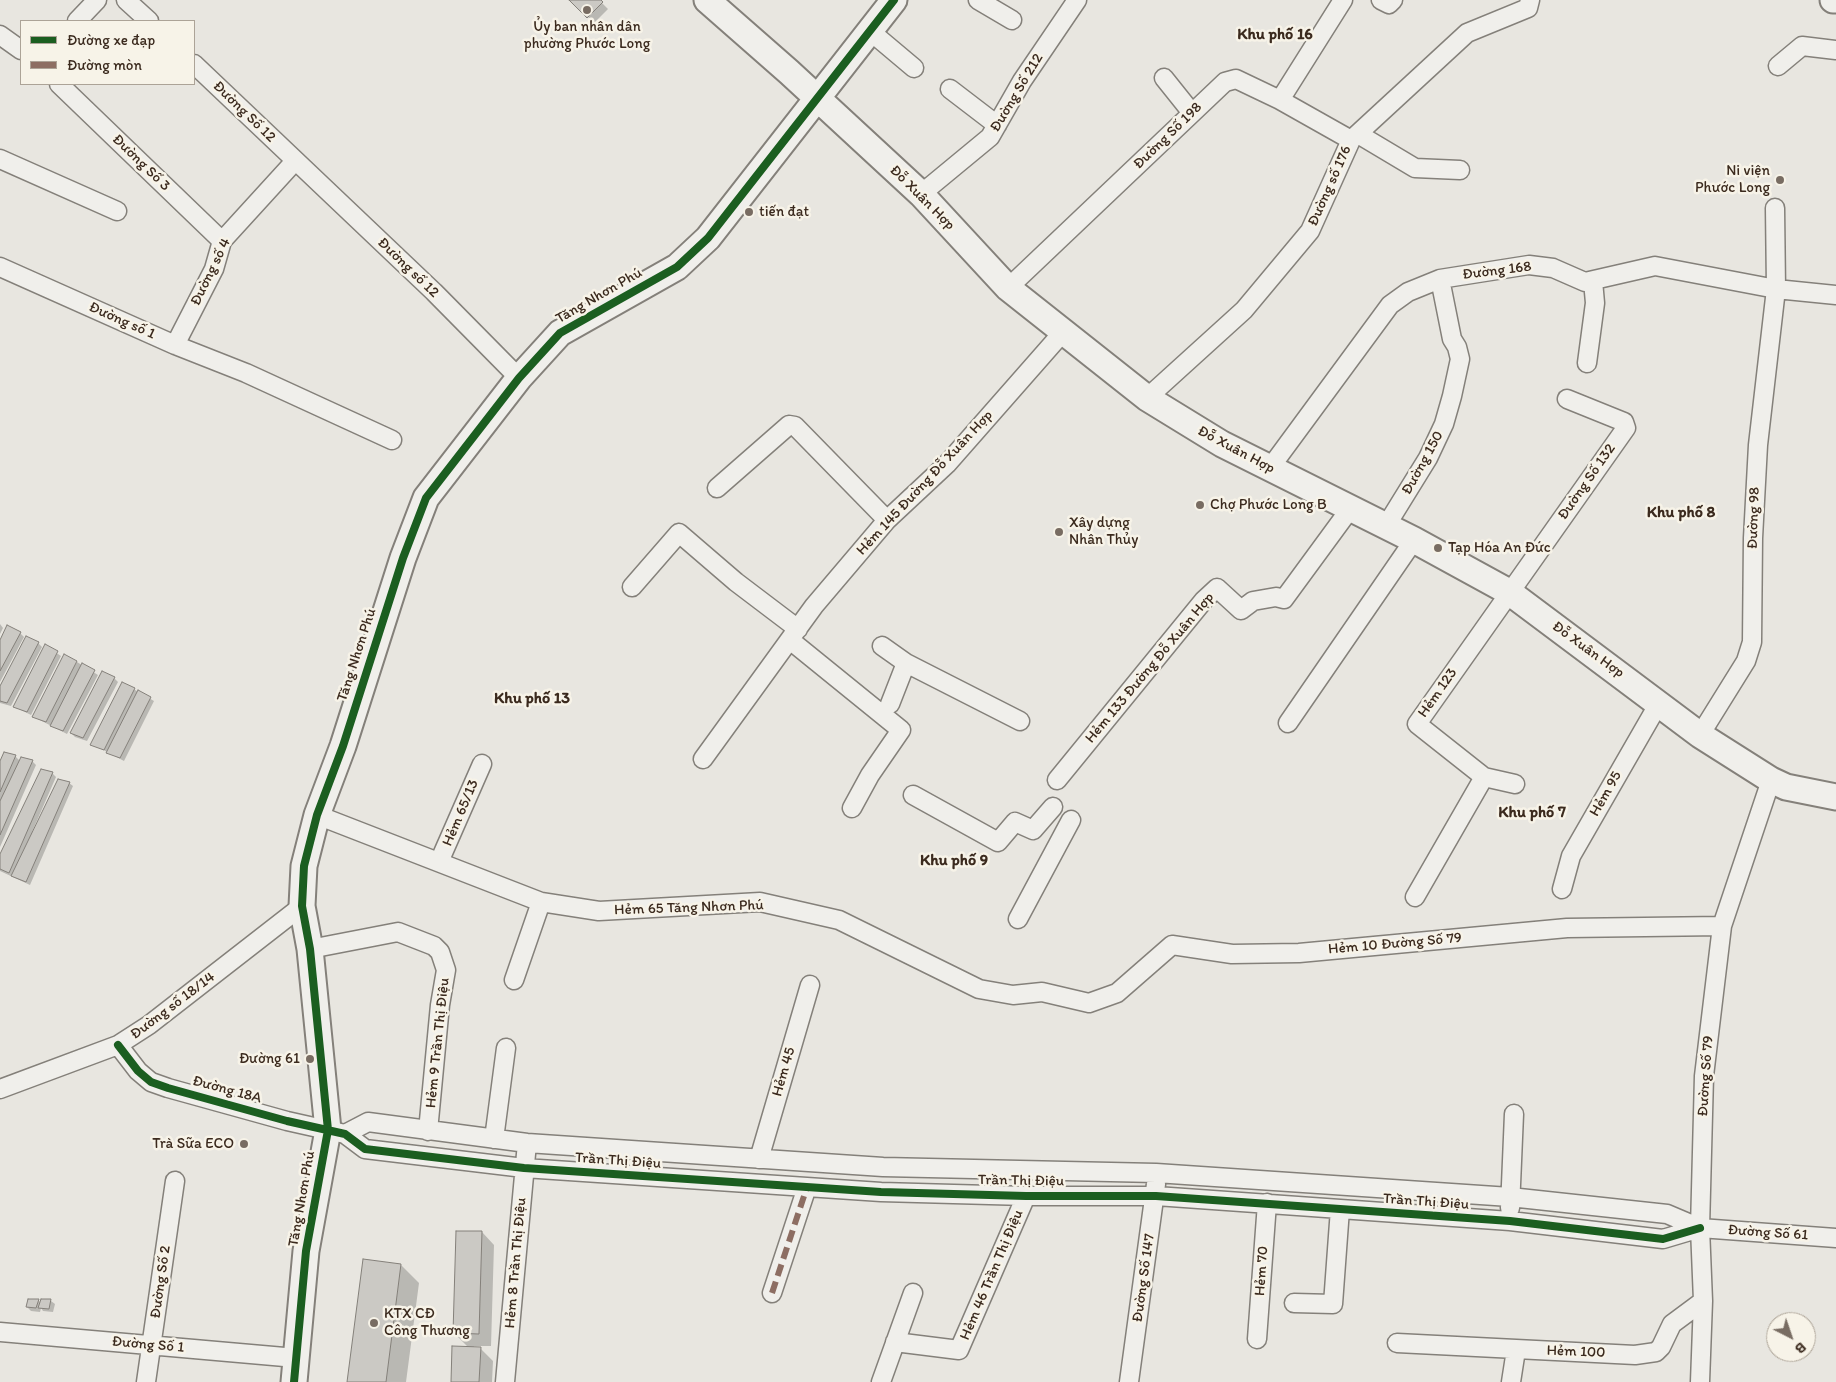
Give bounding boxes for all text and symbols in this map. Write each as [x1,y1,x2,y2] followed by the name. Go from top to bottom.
[581,4,593,16] marker: Ủy ban nhân dân phường Phước Long
[524,18,650,53] place label: Ủy ban nhân dân phường Phước Long
[20,20,195,85] legend
[1237,25,1313,45] district label: Khu phố 16
[67,31,155,49] text: Đường xe đạp
[987,50,1047,136] street label: Đường Số 212
[67,56,142,74] text: Đường mòn
[209,78,279,146] street label: Đường Số 12
[1130,99,1206,173] street label: Đường Số 198
[108,131,174,195] street label: Đường Số 3
[1304,143,1356,229] street label: Đường số 176
[886,162,958,234] street label: Đỗ Xuân Hợp
[1695,162,1770,197] place label: Ni viện Phước Long
[1774,174,1786,186] marker: Ni viện Phước Long
[759,203,809,221] place label: tiến đạt
[743,206,755,218] marker: tiến đạt
[373,234,443,302] street label: Đường số 12
[187,235,235,309] street label: Đường số 4
[1461,258,1533,284] street label: Đường 168
[553,264,645,328] street label: Tăng Nhơn Phú
[86,298,158,344] street label: Đường số 1
[853,407,997,559] street label: Hẻm 145 Đường Đỗ Xuân Hợp
[1194,422,1278,478] street label: Đỗ Xuân Hợp
[1398,428,1448,498] street label: Đường 150
[1554,440,1620,524] street label: Đường Số 132
[1744,487,1764,549] street label: Đường 98
[1210,496,1327,514] place label: Chợ Phước Long B
[1194,499,1206,511] marker: Chợ Phước Long B
[1647,503,1715,523] district label: Khu phố 8
[1069,514,1138,549] place label: Xây dựng Nhân Thủy
[1053,526,1065,538] marker: Xây dựng Nhân Thủy
[1448,539,1551,557] place label: Tạp Hóa An Đức
[1432,542,1444,554] marker: Tạp Hóa An Đức
[1082,589,1218,747] street label: Hẻm 133 Đường Đỗ Xuân Hợp
[333,606,381,704] street label: Tăng Nhơn Phú
[1548,618,1628,682] street label: Đỗ Xuân Hợp
[1414,665,1462,721] street label: Hẻm 123
[494,689,570,709] district label: Khu phố 13
[1586,768,1626,820] street label: Hẻm 95
[439,777,483,849] street label: Hẻm 65/13
[1498,803,1566,823] district label: Khu phố 7
[920,851,988,871] district label: Khu phố 9
[614,896,764,920] street label: Hẻm 65 Tăng Nhơn Phú
[1327,929,1463,959] street label: Hẻm 10 Đường Số 79
[127,968,219,1044] street label: Đường số 18/14
[422,977,454,1109] street label: Hẻm 9 Trần Thị Điệu
[1694,1035,1718,1117] street label: Đường Số 79
[768,1045,800,1099] street label: Hẻm 45
[239,1050,300,1068] place label: Đường 61
[304,1053,316,1065] marker: Đường 61
[190,1072,264,1108] street label: Đường 18A
[152,1135,234,1153] place label: Trà Sữa ECO
[238,1138,250,1150] marker: Trà Sữa ECO
[574,1149,662,1173] street label: Trần Thị Điệu
[285,1150,319,1248] street label: Tăng Nhơn Phú
[978,1171,1064,1191] street label: Trần Thị Điệu
[1382,1190,1470,1214] street label: Trần Thị Điệu
[501,1197,531,1329] street label: Hẻm 8 Trần Thị Điệu
[956,1207,1028,1343] street label: Hẻm 46 Trần Thị Điệu
[1727,1221,1809,1245] street label: Đường Số 61
[1129,1233,1159,1323] street label: Đường Số 147
[147,1244,175,1320] street label: Đường Số 2
[1251,1245,1273,1297] street label: Hẻm 70
[384,1305,470,1340] place label: KTX CĐ Công Thương
[1766,1312,1816,1362] north arrow
[368,1317,380,1329] marker: KTX CĐ Công Thương
[111,1333,185,1357] street label: Đường Số 1
[1792,1339,1810,1357] text: B
[1546,1342,1606,1362] street label: Hẻm 100

